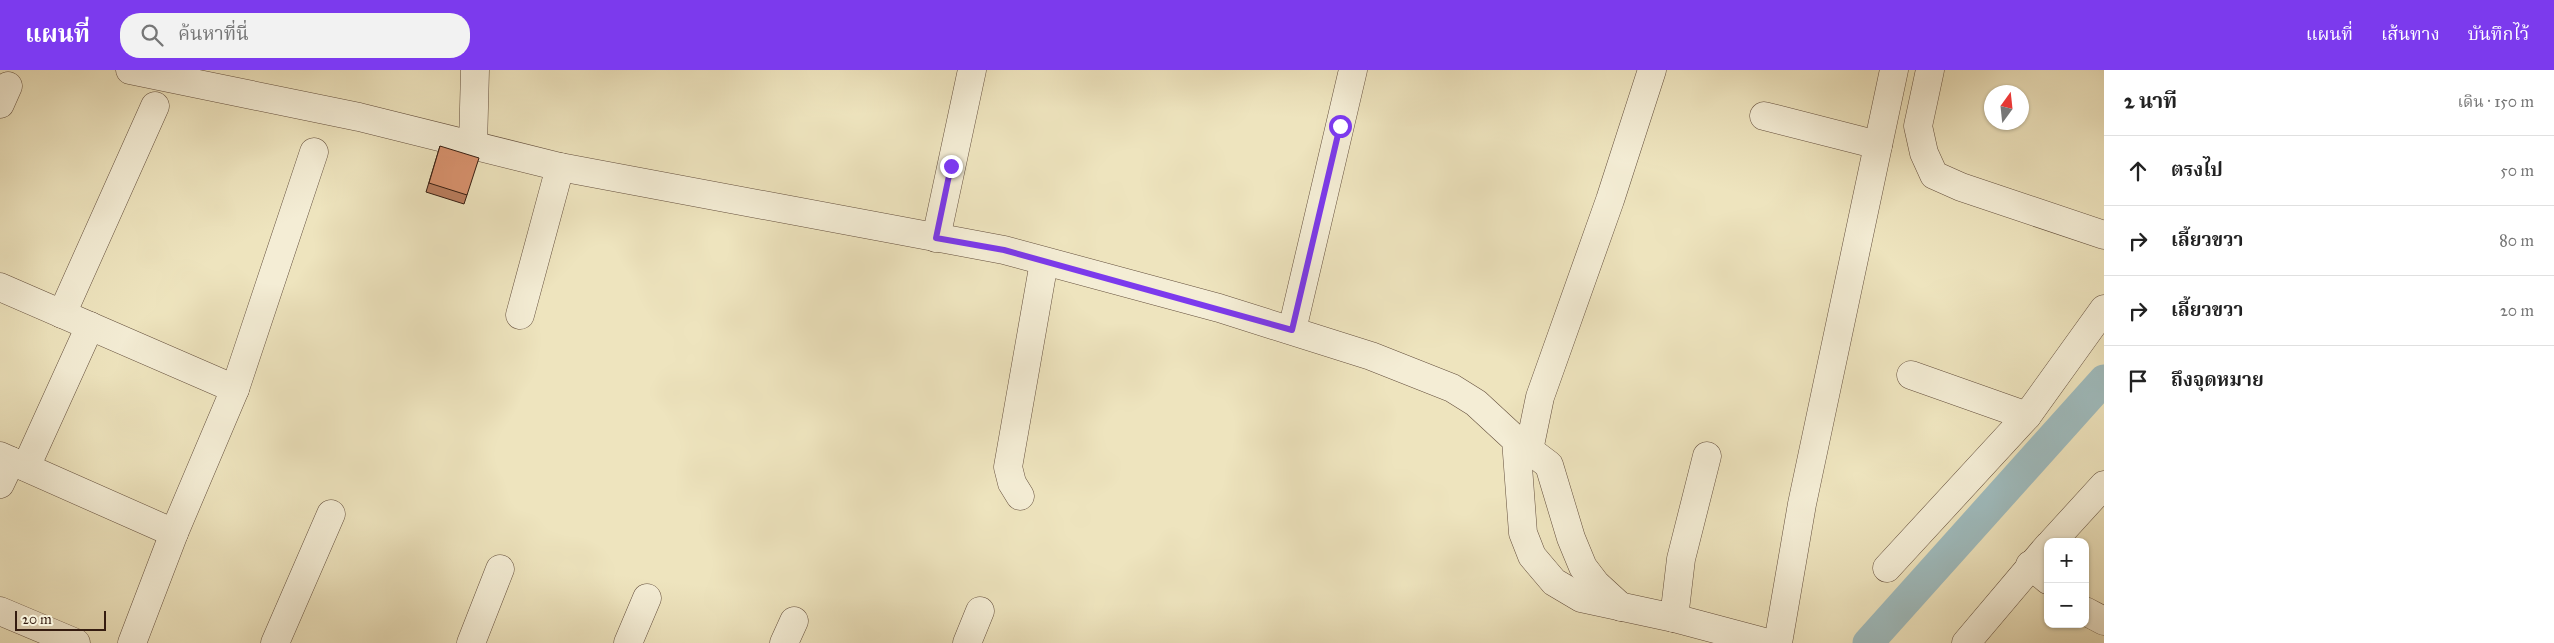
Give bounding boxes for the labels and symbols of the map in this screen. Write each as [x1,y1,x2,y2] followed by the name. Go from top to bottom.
[1984,85,2029,130] north arrow
[1329,115,1352,138] route start
[940,155,963,178] route end
[15,608,106,631] scale bar

